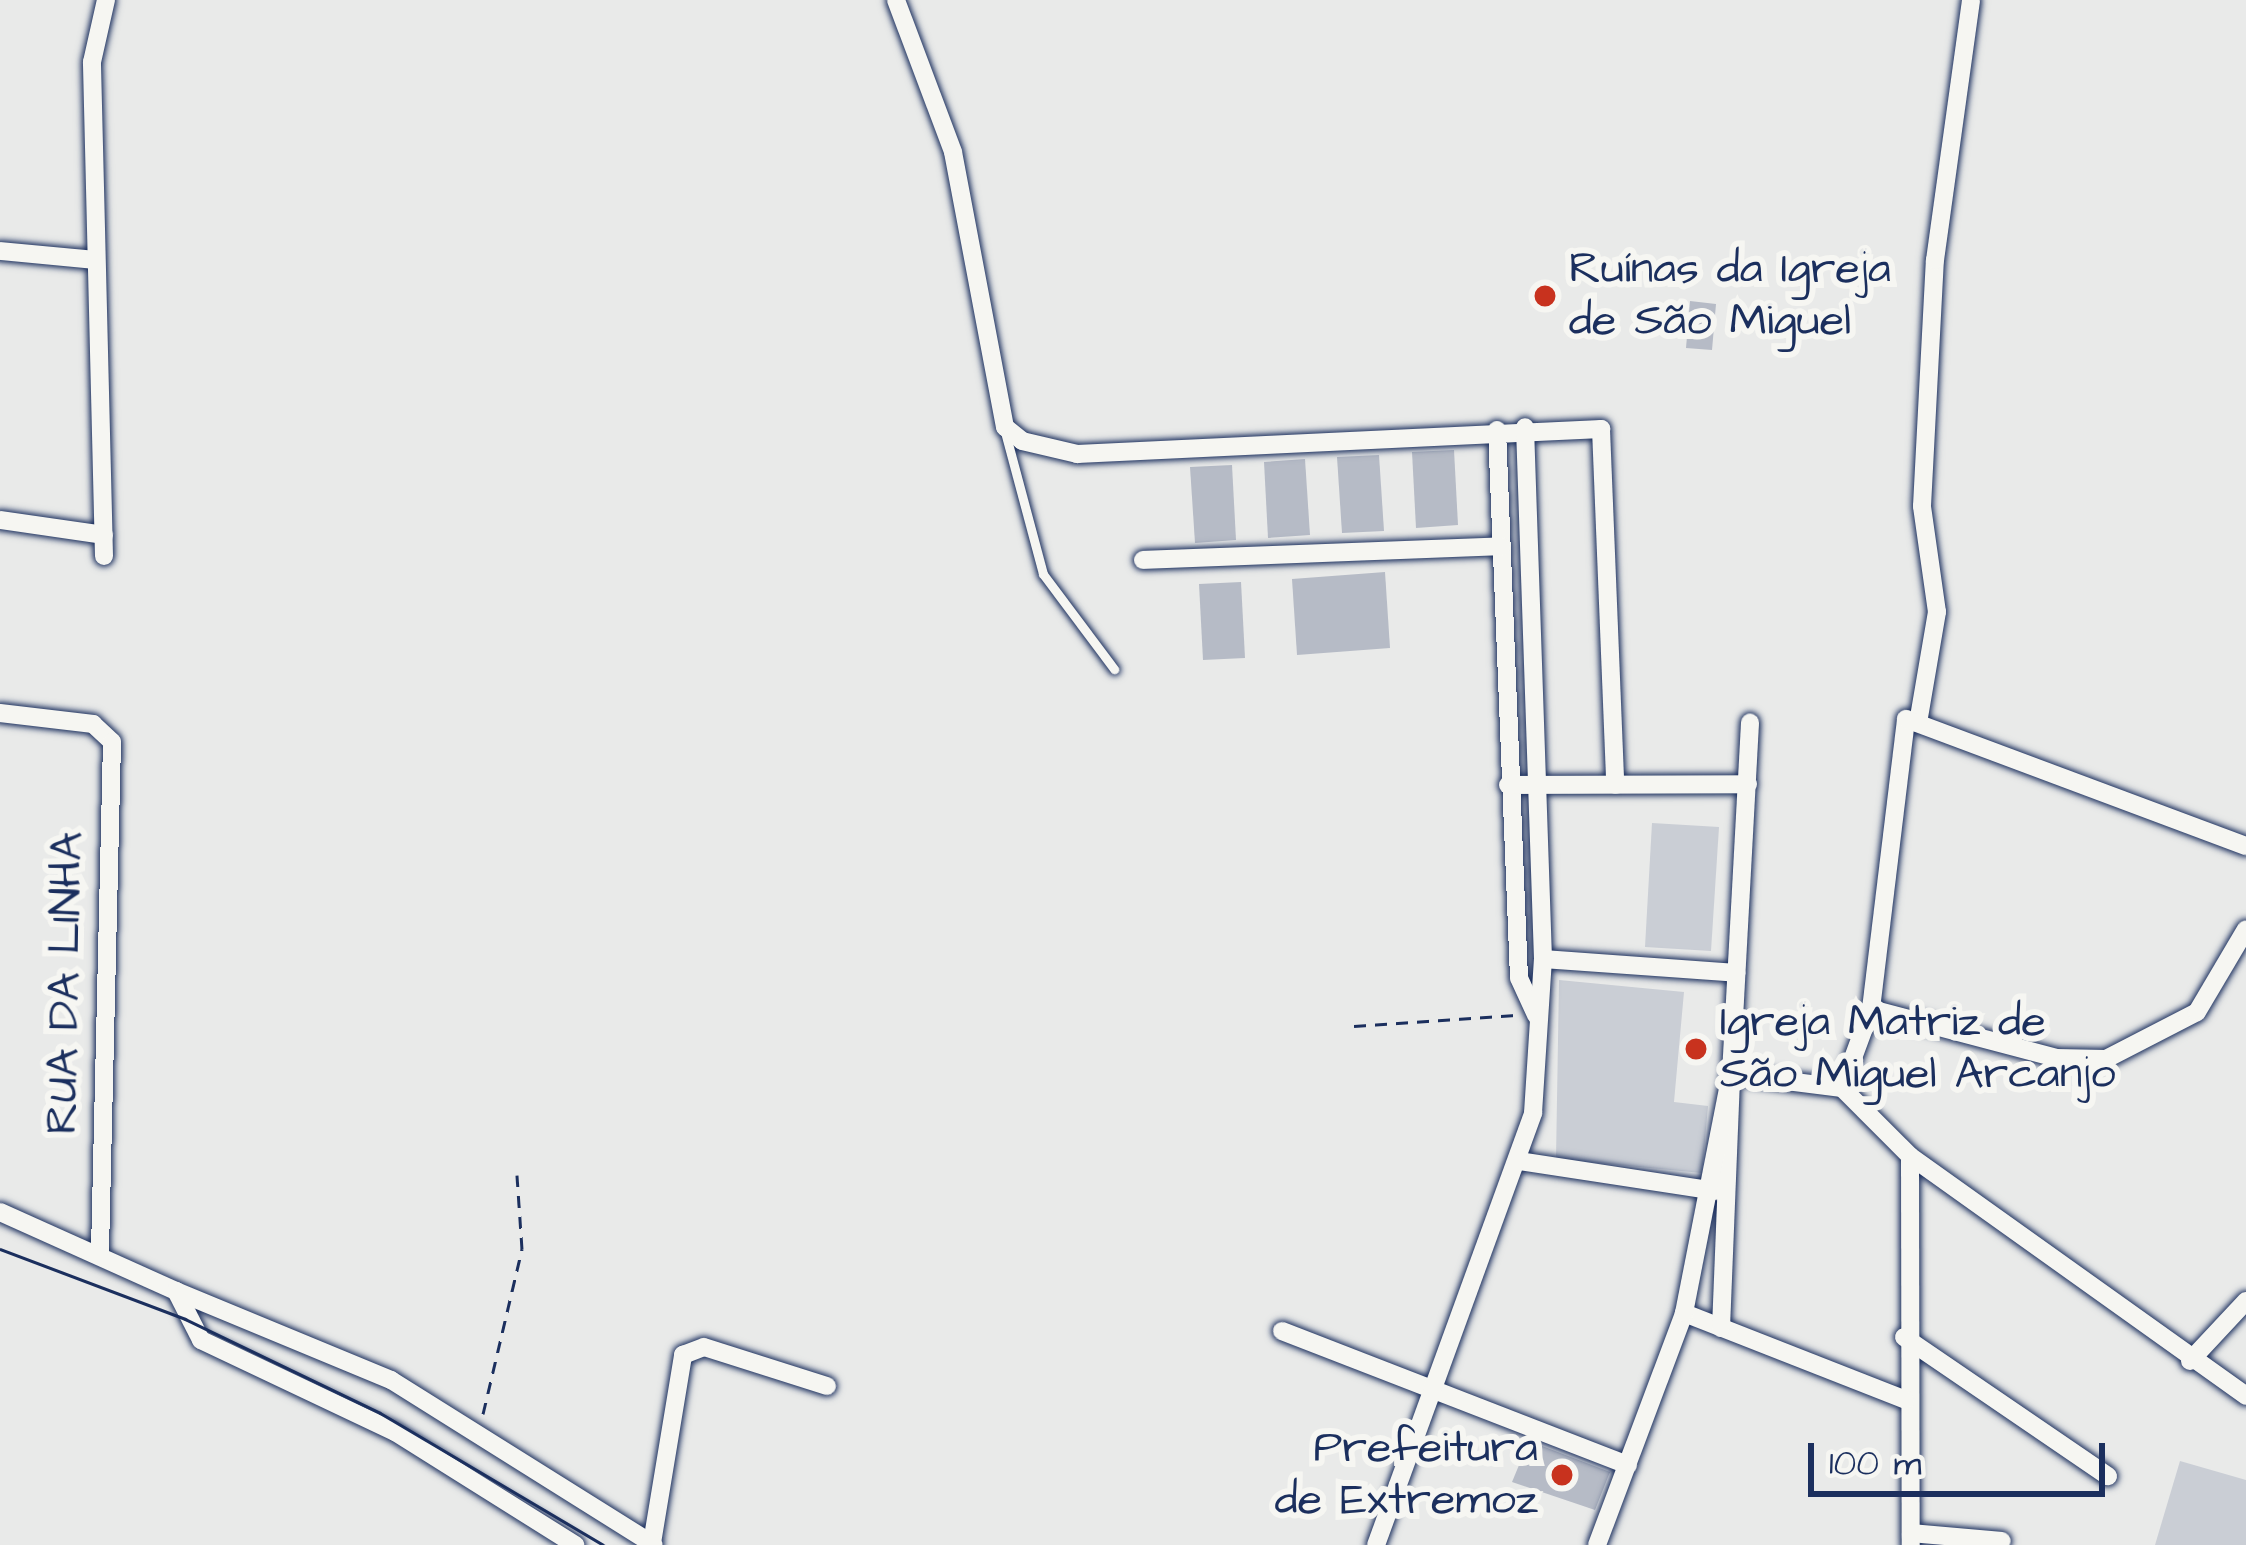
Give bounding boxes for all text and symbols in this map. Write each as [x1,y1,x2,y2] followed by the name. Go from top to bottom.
[1569,243,1891,349] place label: Ruínas da Igreja de São Miguel
[1532,283,1558,309] marker: Ruínas da Igreja de São Miguel
[36,831,96,1135] street label: RUA DA LINHA
[1720,996,2116,1102] place label: Igreja Matriz de São Miguel Arcanjo
[1683,1036,1709,1062] marker: Igreja Matriz de São Miguel Arcanjo
[1814,1419,2111,1493] scale bar
[1275,1422,1538,1528] place label: Prefeitura de Extremoz
[1829,1438,1921,1489] text: 100 m
[1549,1462,1575,1488] marker: Prefeitura de Extremoz

